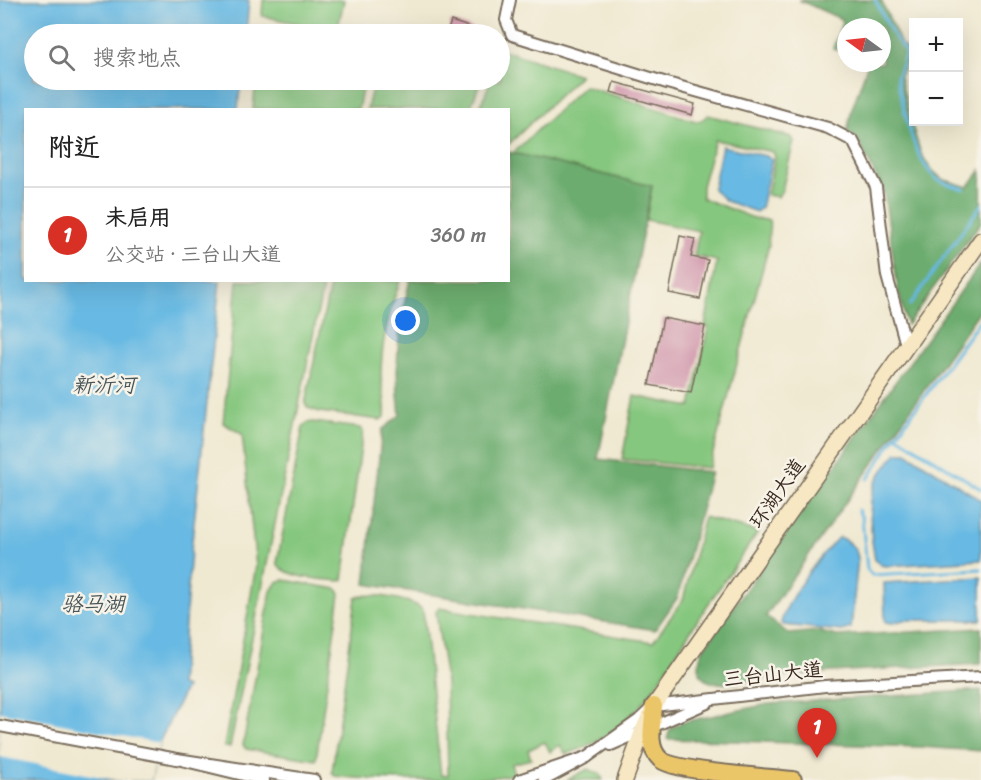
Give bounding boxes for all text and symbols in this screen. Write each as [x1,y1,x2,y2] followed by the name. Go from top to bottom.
[837,18,891,72] north arrow
[909,18,963,126] map controls
[909,18,963,72] button: +
[24,24,510,90] search box
[93,38,181,77] text: 搜索地点
[45,41,78,74] icon: search
[909,72,963,126] button: −
[48,124,100,170] text: 附近
[105,198,171,237] text: 未启用
[63,218,72,253] text: 1
[430,218,486,253] text: 360 m
[105,237,281,272] text: 公交站 · 三台山大道
[391,306,420,335] your location
[73,366,138,404] water label: 新沂河
[740,450,815,536] street label: 环湖大道
[62,585,126,623] water label: 骆马湖
[721,652,825,697] street label: 三台山大道
[798,708,836,758] pin: 1

